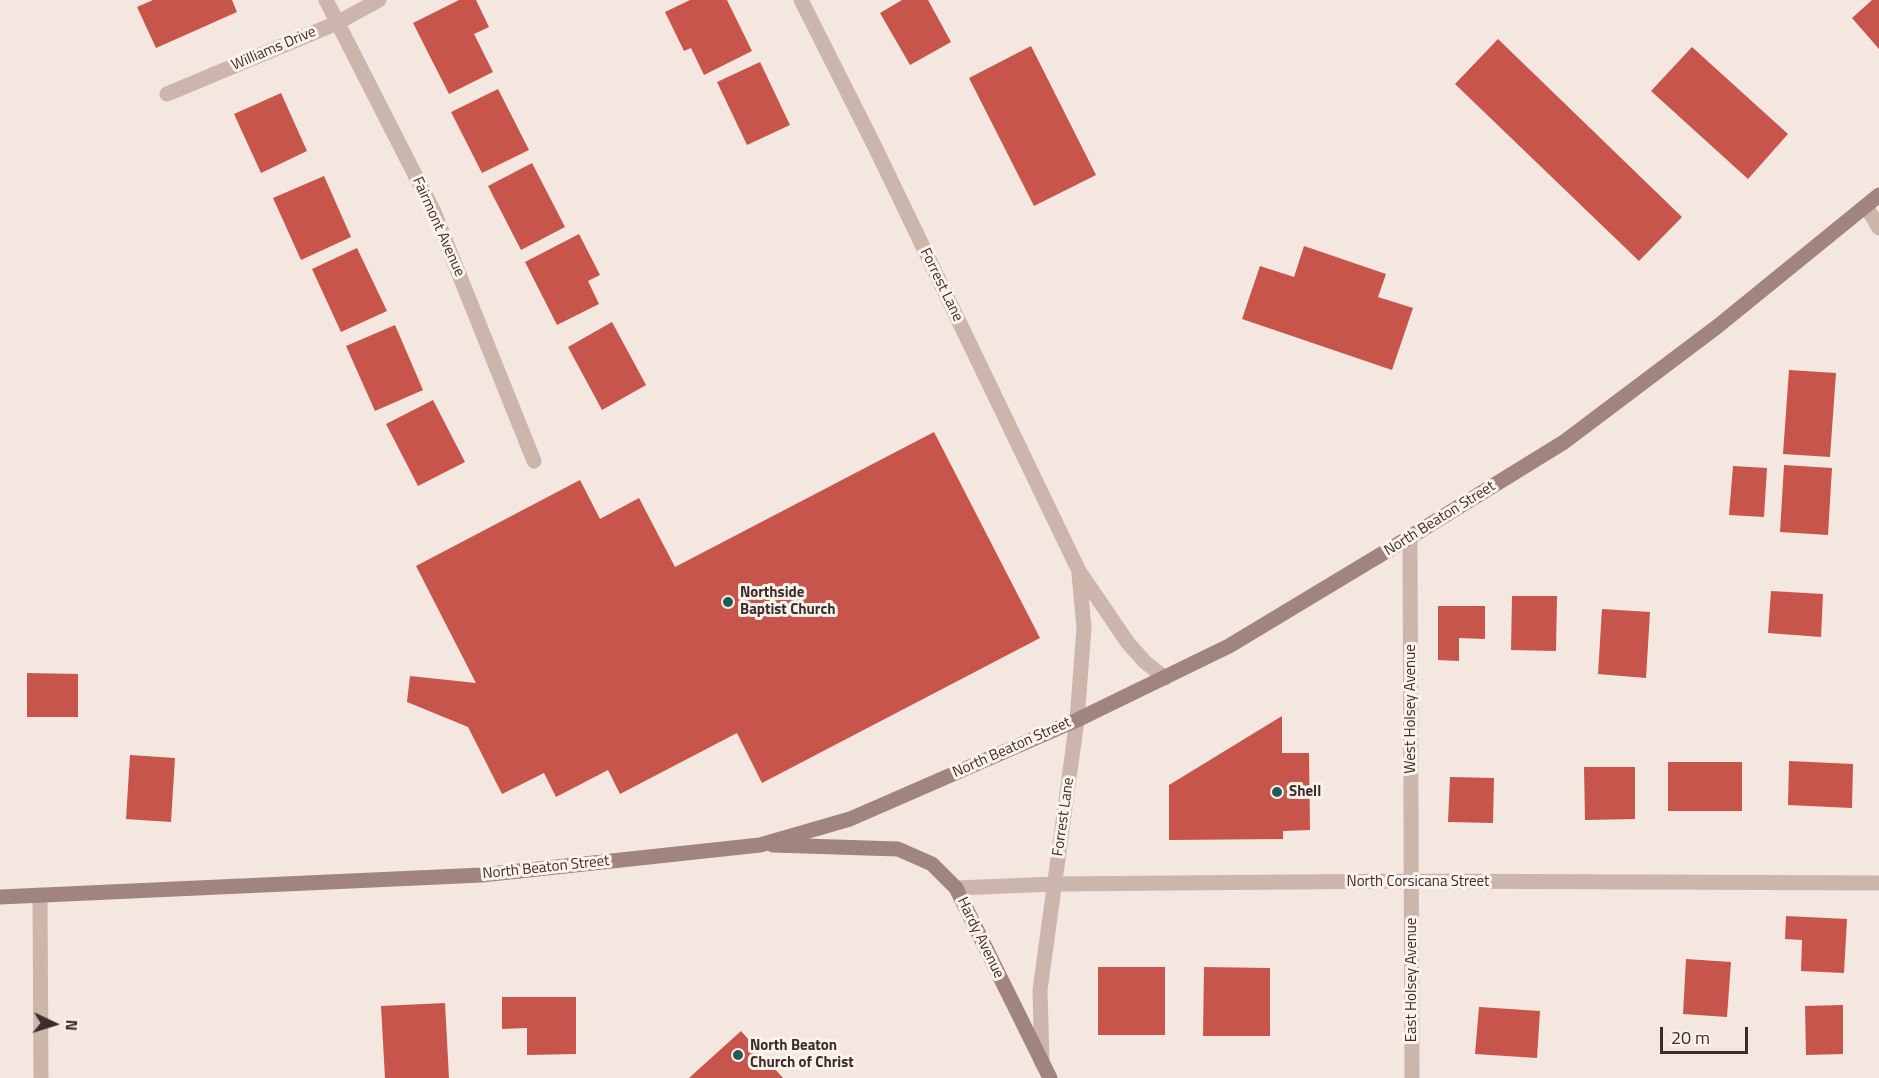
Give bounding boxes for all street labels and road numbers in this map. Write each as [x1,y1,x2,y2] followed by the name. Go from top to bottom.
[229,23,319,75] street label: Williams Drive
[408,174,468,280] street label: Fairmont Avenue
[916,245,966,325] street label: Forrest Lane
[1381,478,1499,560] street label: North Beaton Street
[1402,644,1420,774] street label: West Holsey Avenue
[950,714,1074,782] street label: North Beaton Street
[1050,777,1078,857] street label: Forrest Lane
[482,852,610,884] street label: North Beaton Street
[1347,873,1489,891] street label: North Corsicana Street
[953,894,1007,982] street label: Hardy Avenue
[1403,918,1421,1042] street label: East Holsey Avenue

